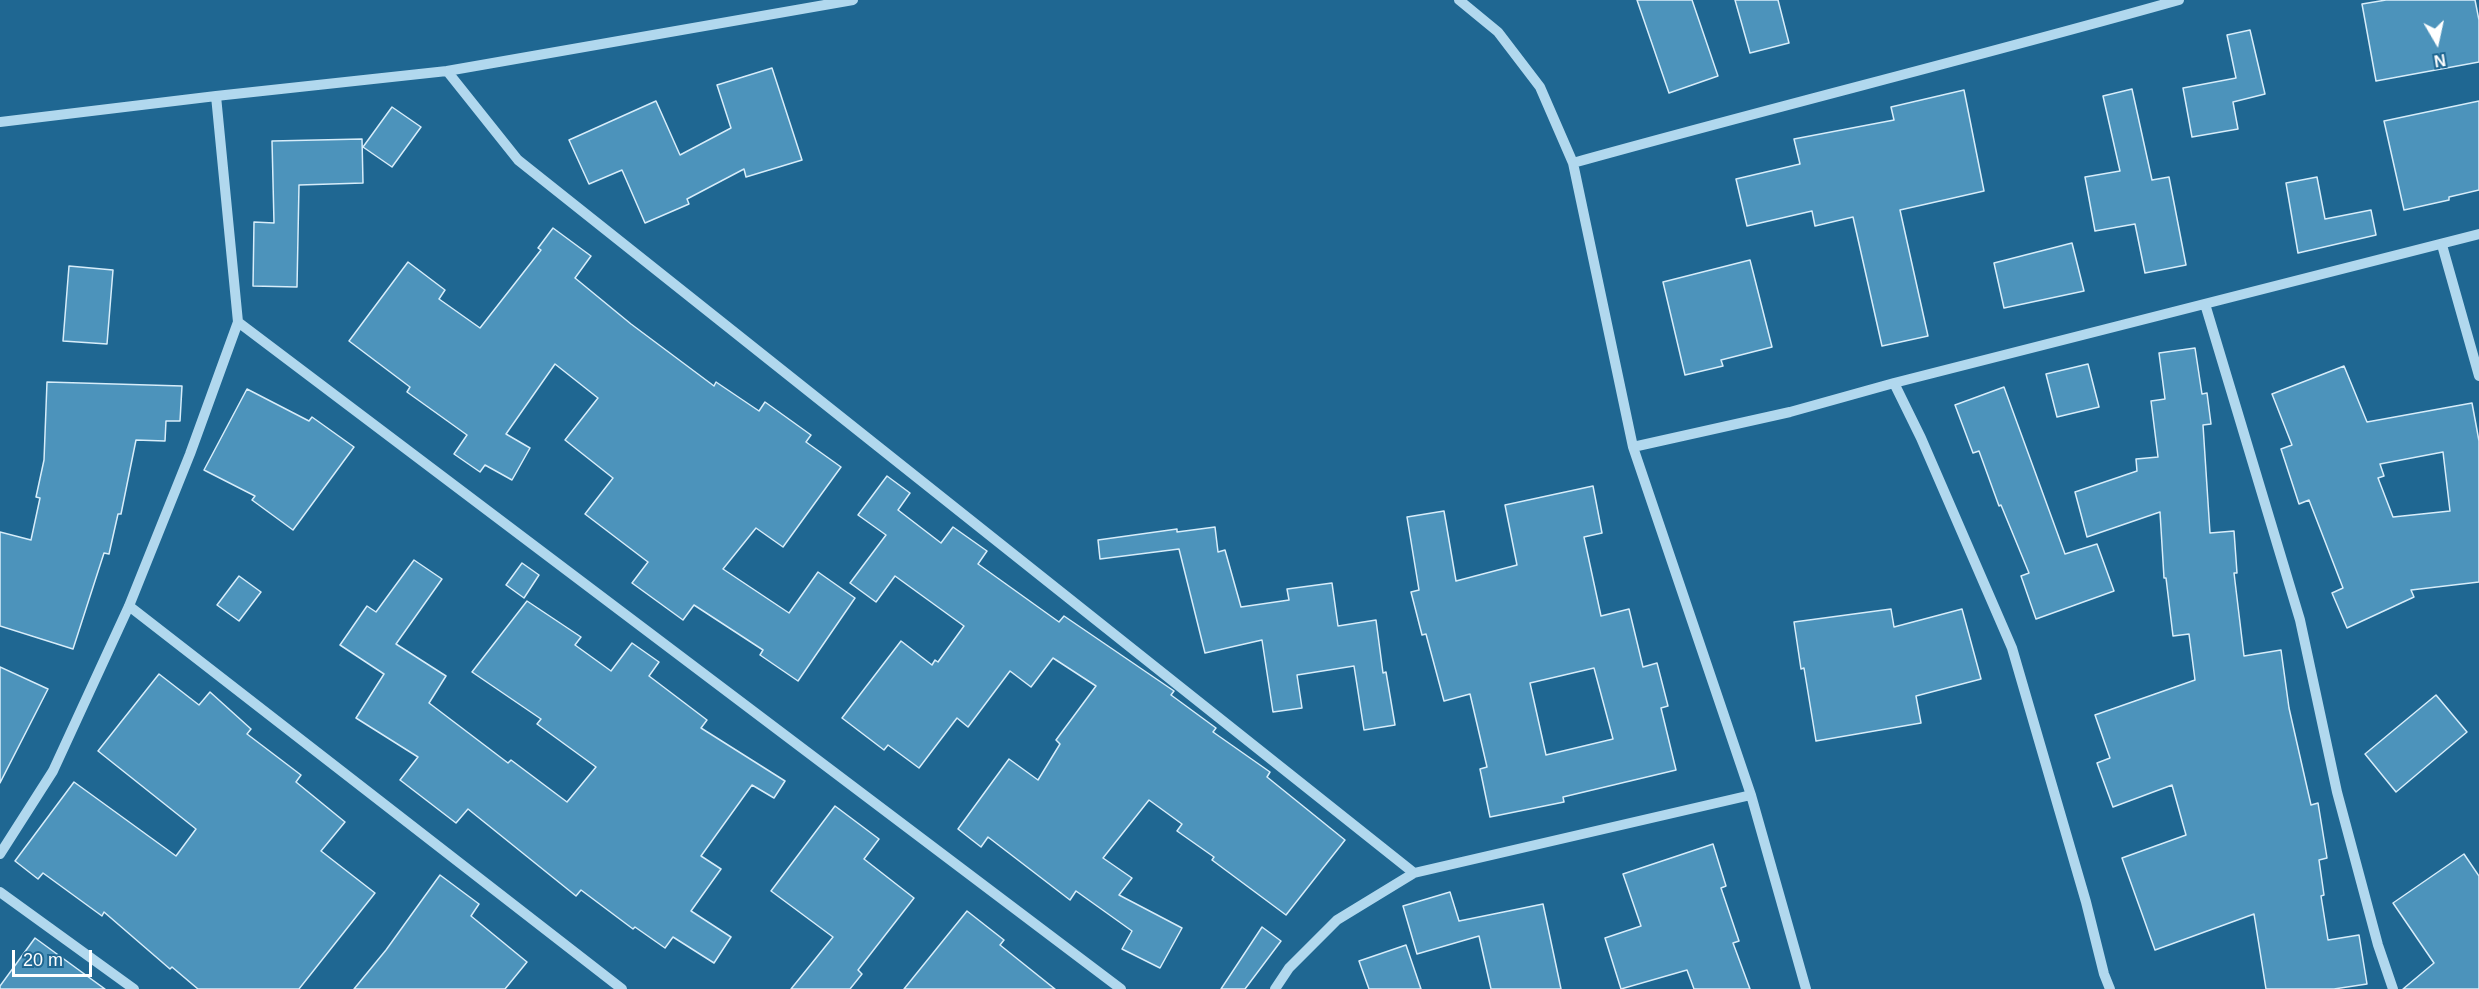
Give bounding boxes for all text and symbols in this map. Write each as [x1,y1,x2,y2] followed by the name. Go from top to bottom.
[2407,12,2467,72] north arrow
[2433,51,2447,70] text: N
[15,938,94,976] scale bar
[23,950,63,970] text: 20 m

